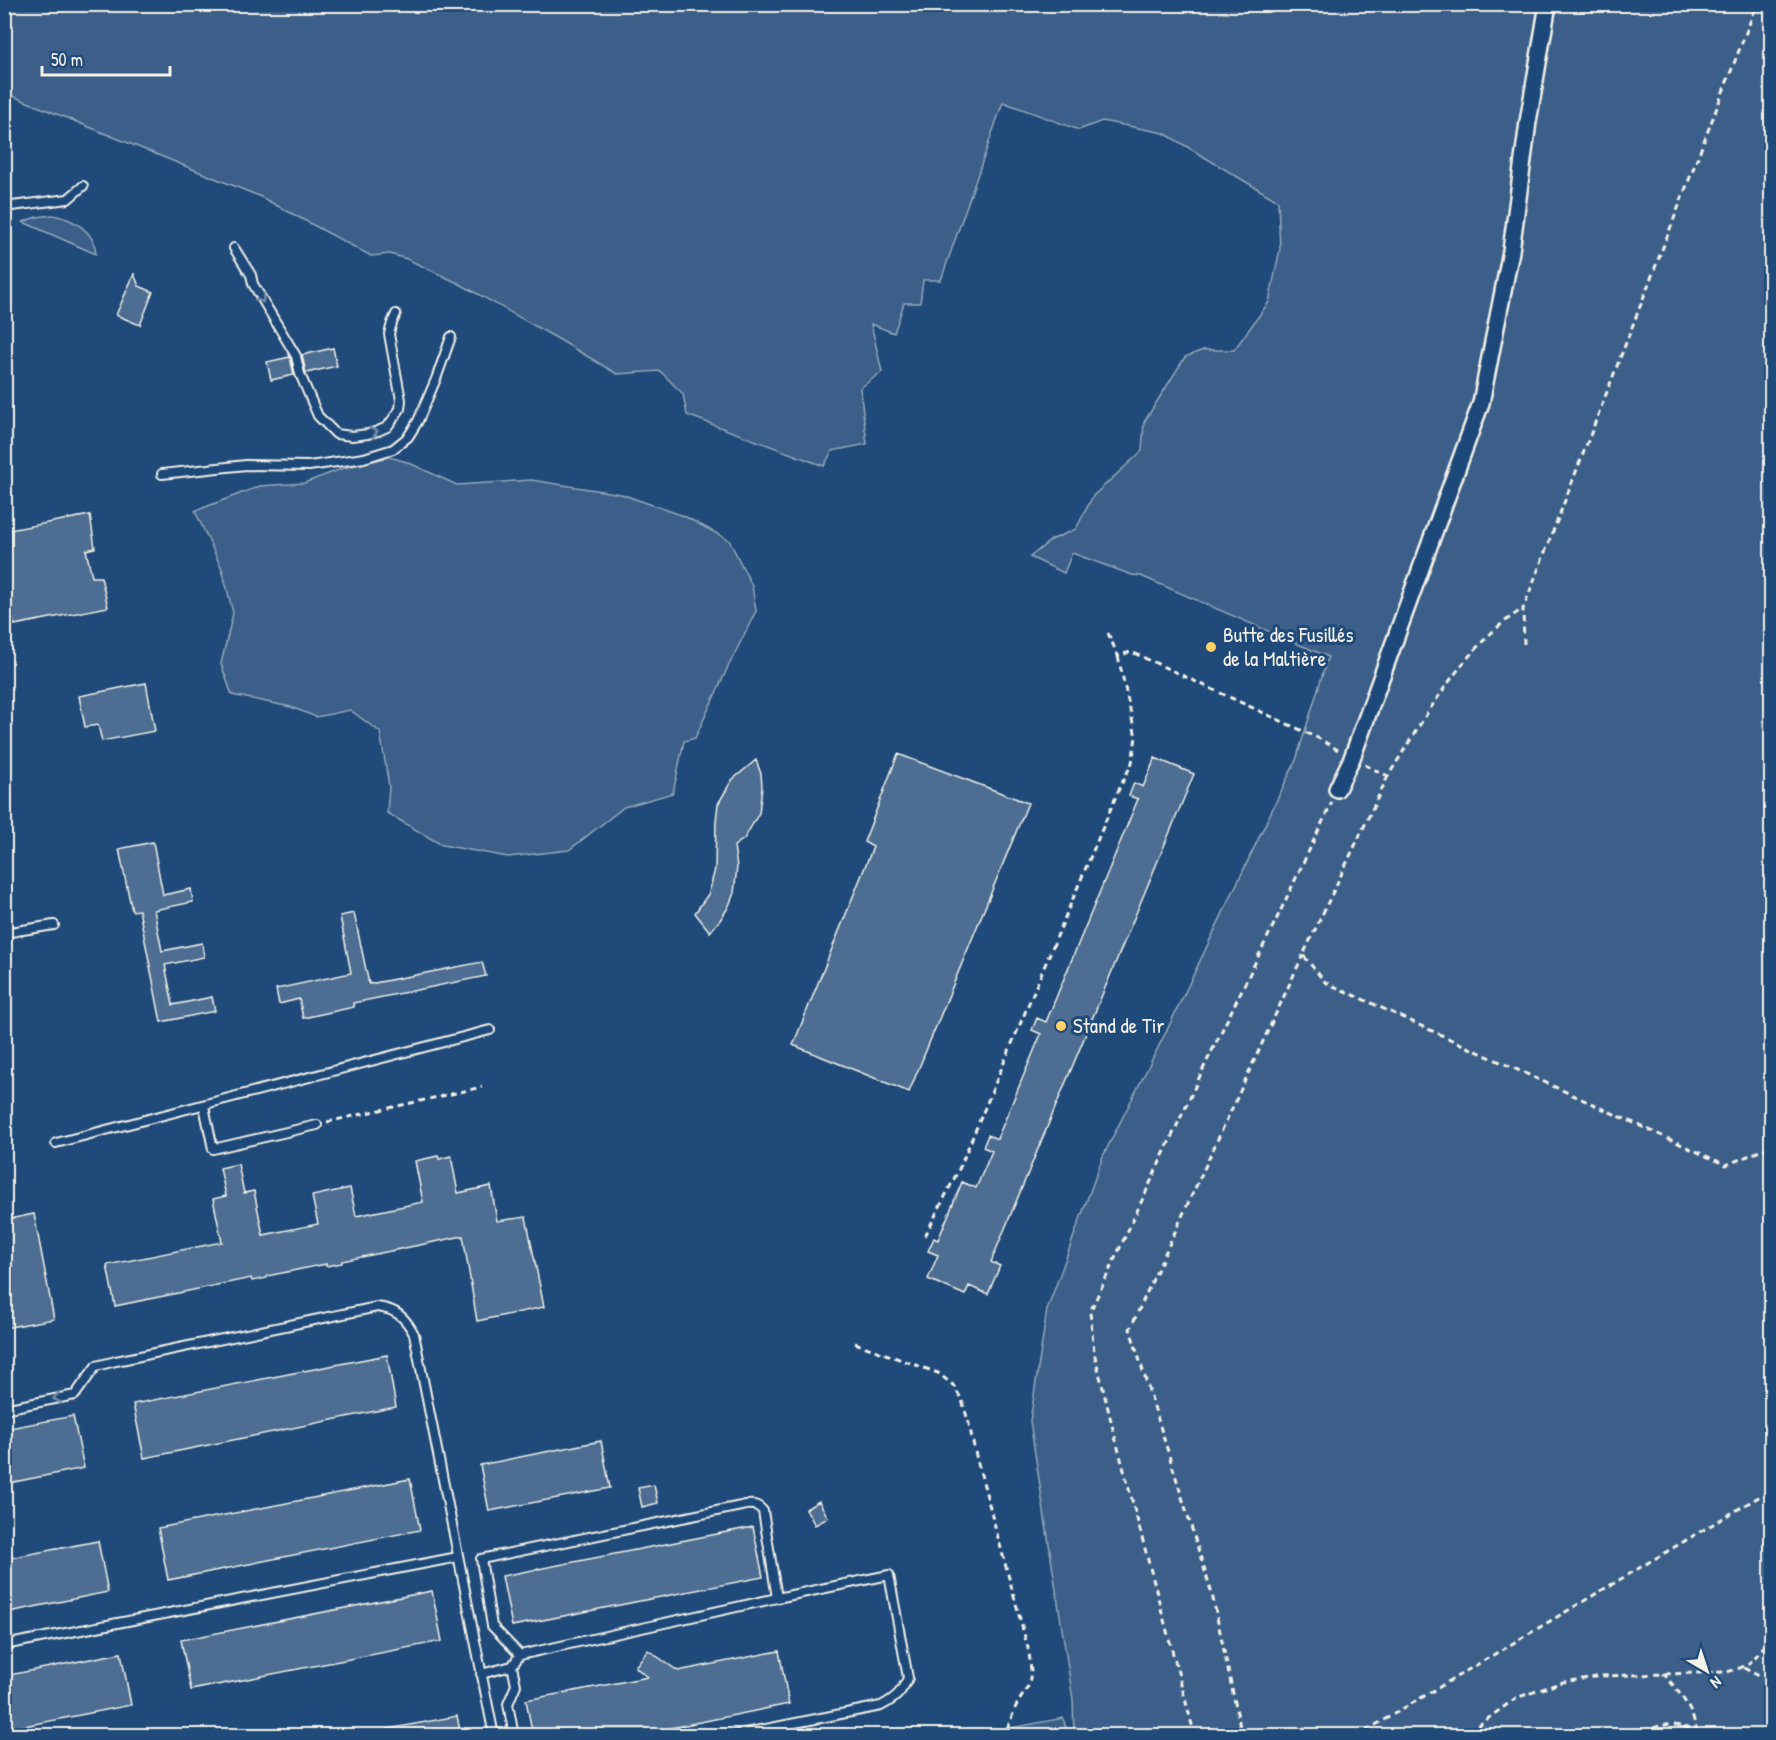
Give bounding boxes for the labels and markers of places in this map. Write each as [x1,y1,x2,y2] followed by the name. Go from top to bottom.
[1223,620,1354,673] place label: Butte des Fusillés de la Maltière
[1204,640,1218,654] marker: Butte des Fusillés de la Maltière
[1073,1011,1165,1040] place label: Stand de Tir
[1054,1019,1068,1033] marker: Stand de Tir

